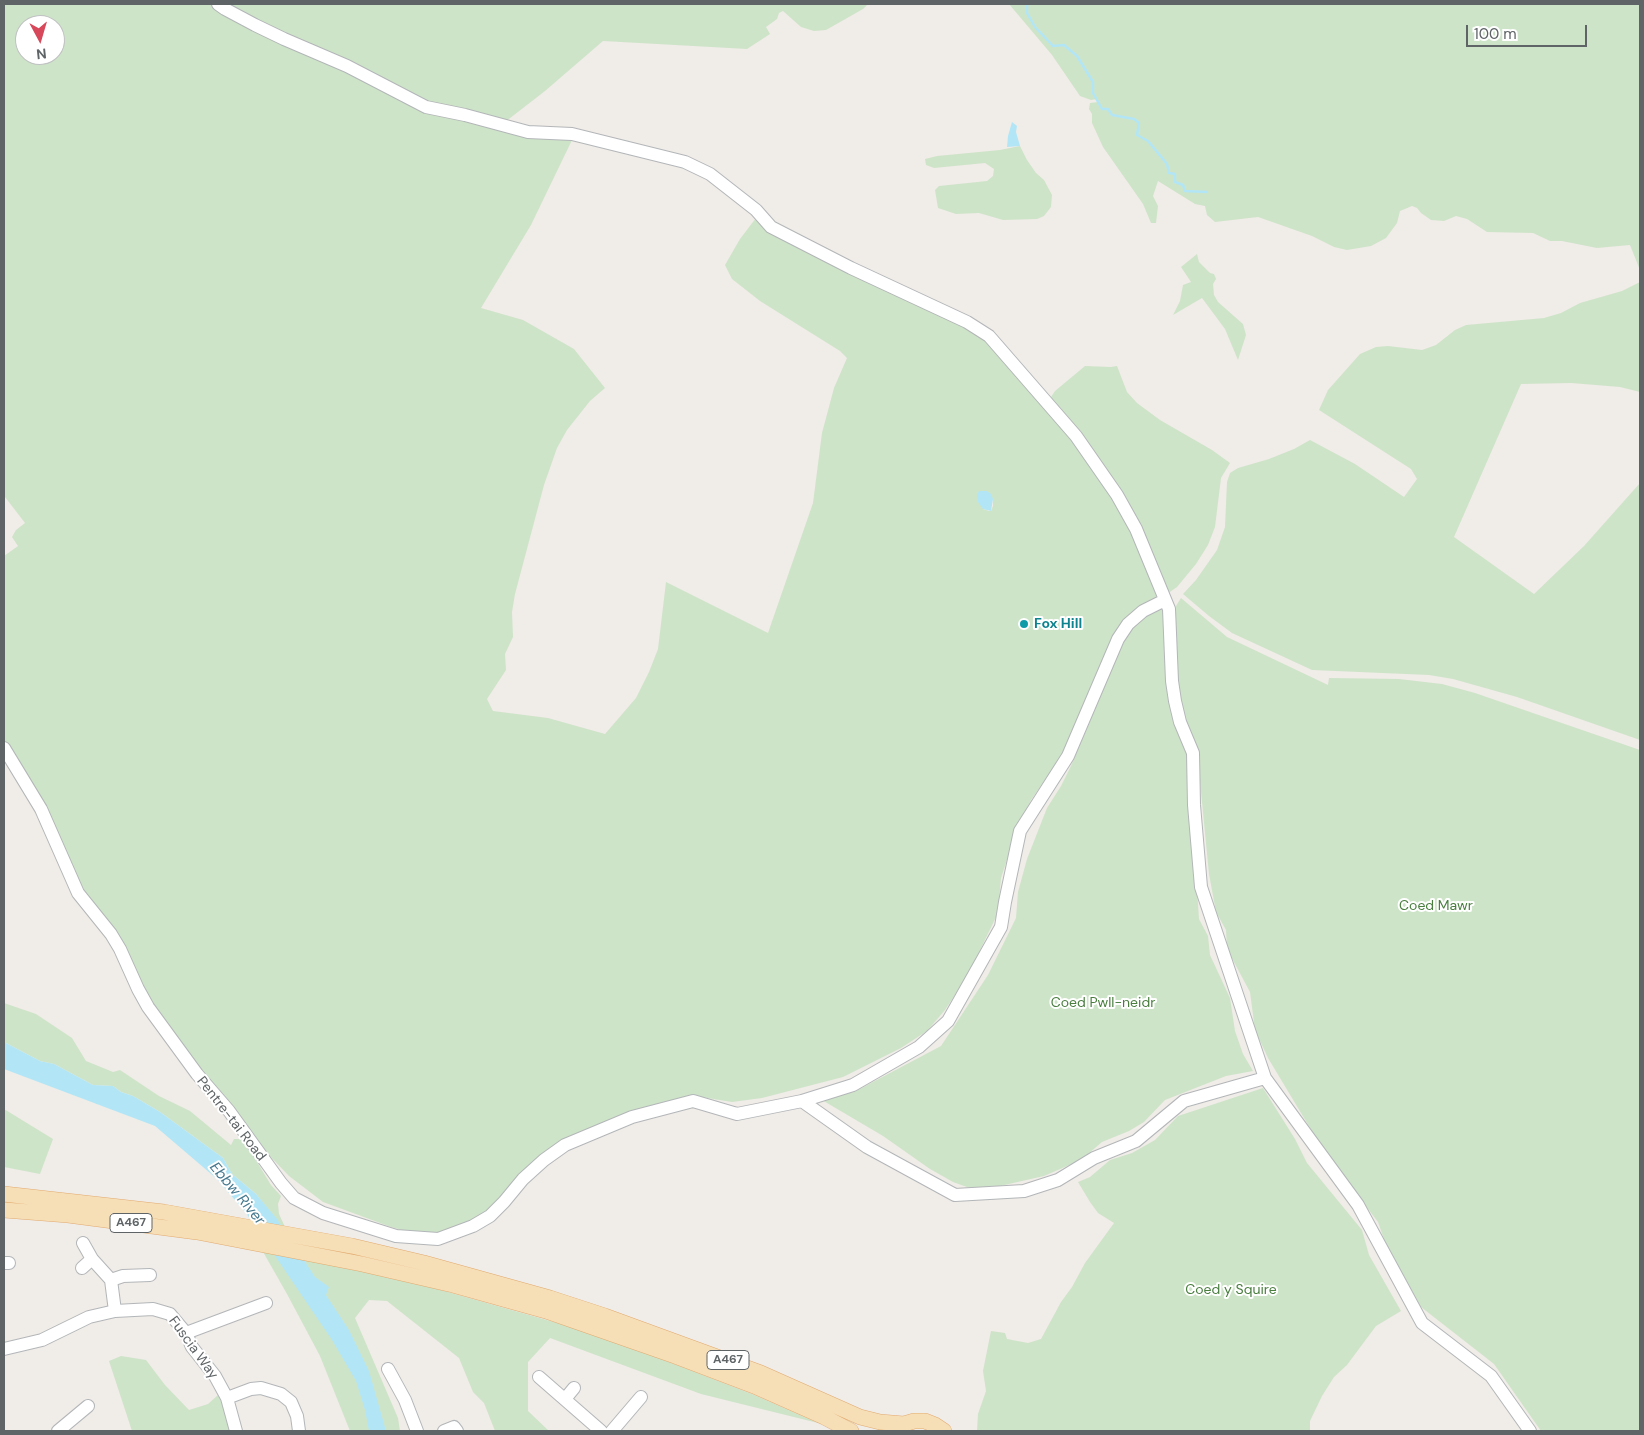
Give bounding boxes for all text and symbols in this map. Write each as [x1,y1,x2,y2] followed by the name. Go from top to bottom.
[15,15,65,65] north arrow
[1469,15,1590,47] scale bar
[1474,24,1517,44] text: 100 m
[35,44,47,63] text: N
[1034,616,1082,632] place label: Fox Hill
[1018,618,1030,630] marker: Fox Hill
[1399,898,1473,914] park label: Coed Mawr
[1051,995,1155,1011] park label: Coed Pwll-neidr
[193,1073,269,1165] street label: Pentre-tai Road
[205,1159,269,1229] water label: Ebbw River
[110,1214,152,1232] road number: A467
[1185,1282,1277,1298] park label: Coed y Squire
[165,1313,221,1383] street label: Fuscia Way
[707,1350,749,1370] road number: A467

